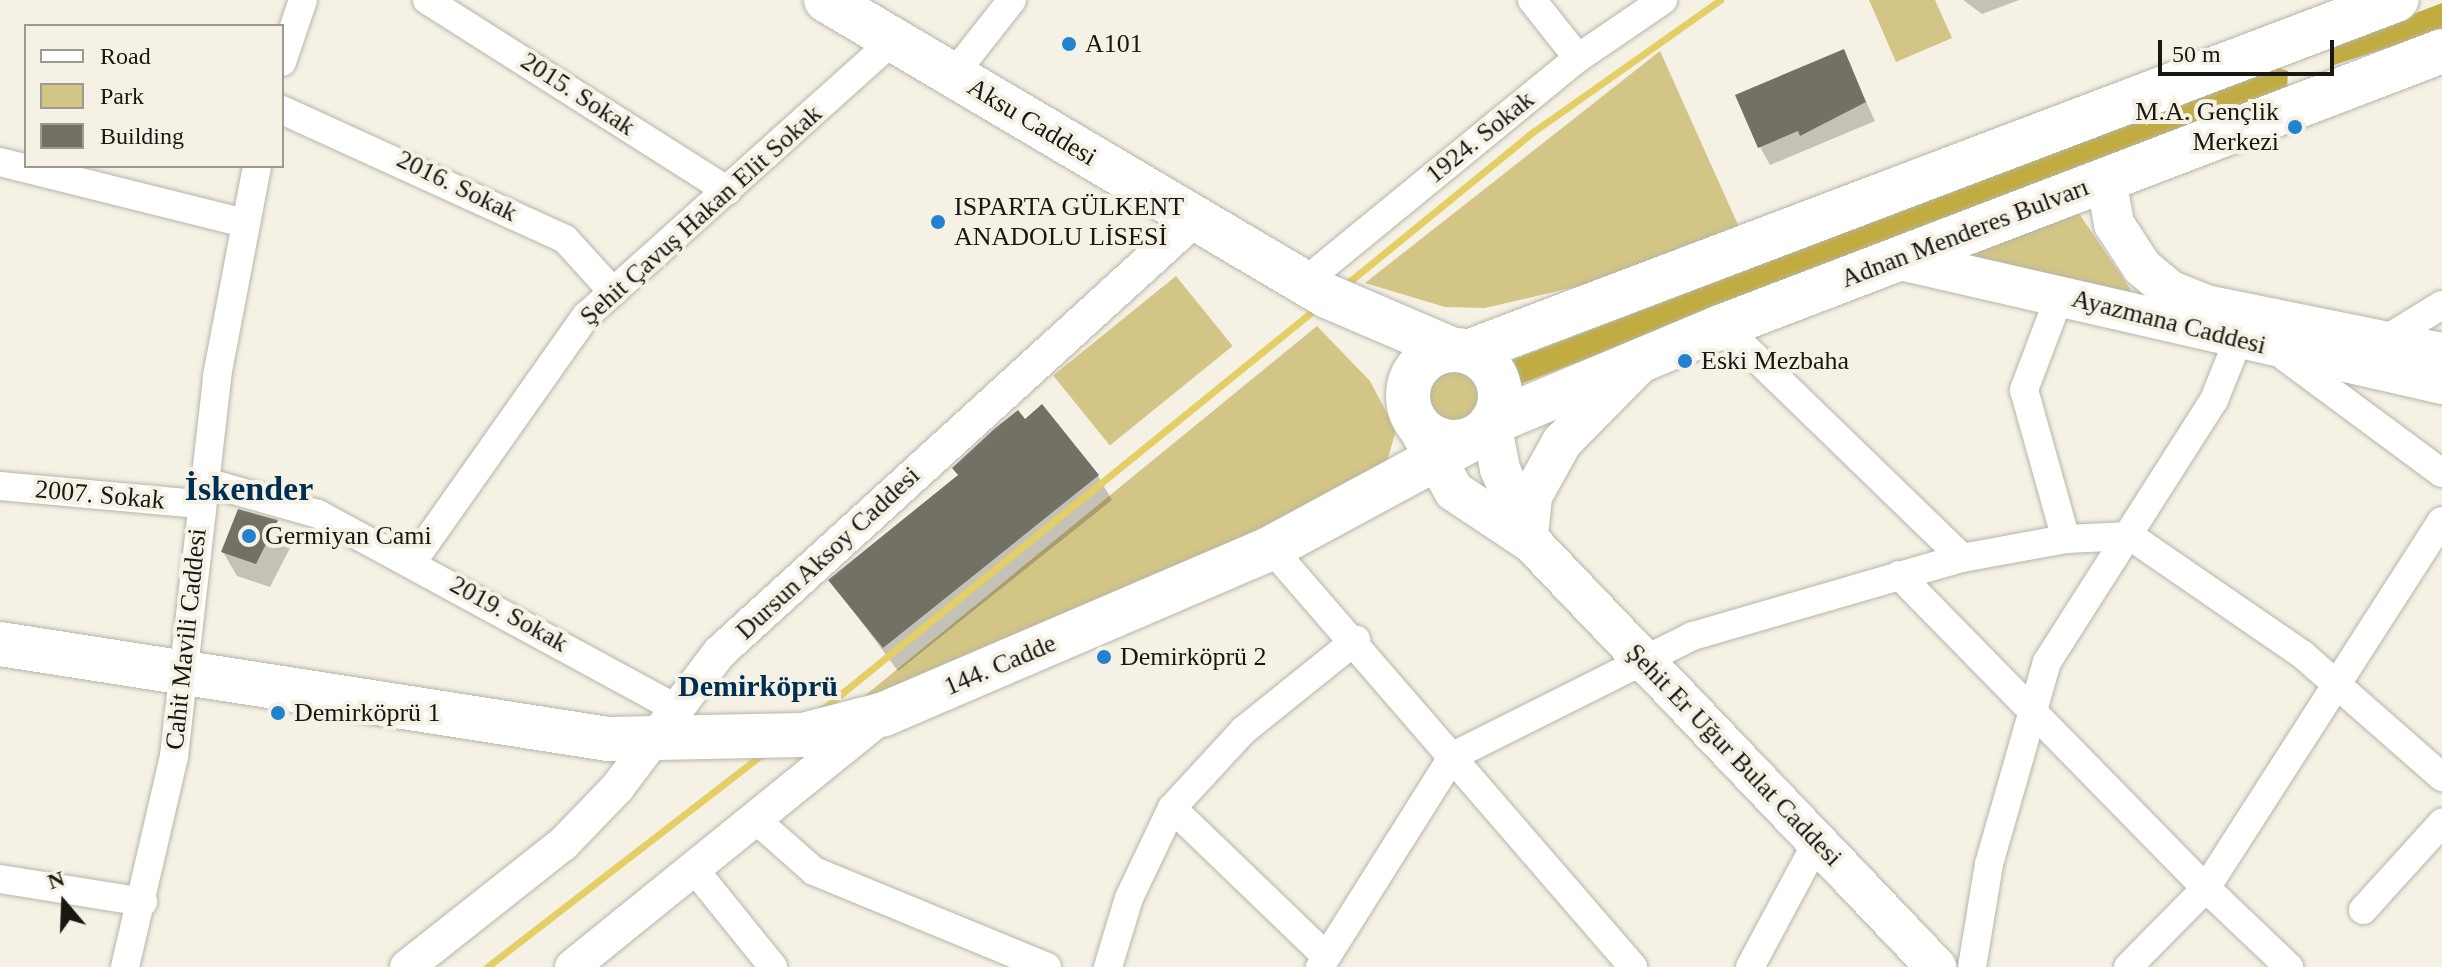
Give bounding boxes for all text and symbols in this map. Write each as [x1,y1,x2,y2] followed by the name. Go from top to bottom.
[24,24,284,168] legend
[2162,24,2338,74] scale bar
[1085,28,1143,60] place label: A101
[1060,35,1078,53] marker: A101
[2172,41,2221,67] text: 50 m
[100,43,151,69] text: Road
[515,46,641,142] street label: 2015. Sokak
[962,71,1102,173] street label: Aksu Caddesi
[100,83,144,109] text: Park
[1420,84,1540,190] street label: 1924. Sokak
[2135,96,2279,158] place label: M.A. Gençlik Merkezi
[574,98,828,332] street label: Şehit Çavuş Hakan Elit Sokak
[2286,118,2304,136] marker: M.A. Gençlik Merkezi
[100,123,184,149] text: Building
[392,143,522,229] street label: 2016. Sokak
[1837,171,2093,295] street label: Adnan Menderes Bulvarı
[954,191,1186,252] place label: ISPARTA GÜLKENT ANADOLU LİSESİ
[929,213,947,231] marker: ISPARTA GÜLKENT ANADOLU LİSESİ
[2069,283,2269,361] street label: Ayazmana Caddesi
[1701,345,1849,377] place label: Eski Mezbaha
[1676,352,1694,370] marker: Eski Mezbaha
[729,459,927,647] street label: Dursun Aksoy Caddesi
[185,469,313,509] district label: İskender
[34,474,166,516] street label: 2007. Sokak
[265,520,432,552] place label: Germiyan Cami
[159,527,213,751] street label: Cahit Mavili Caddesi
[240,527,258,545] marker: Germiyan Cami
[445,569,573,659] street label: 2019. Sokak
[939,628,1061,702] street label: 144. Cadde
[1619,637,1849,873] street label: Şehit Er Uğur Bulat Caddesi
[1120,641,1267,673] place label: Demirköprü 2
[1095,648,1113,666] marker: Demirköprü 2
[678,668,838,704] district label: Demirköprü
[294,697,441,729] place label: Demirköprü 1
[269,704,287,722] marker: Demirköprü 1
[24,863,104,943] north arrow
[44,865,68,894] text: N

